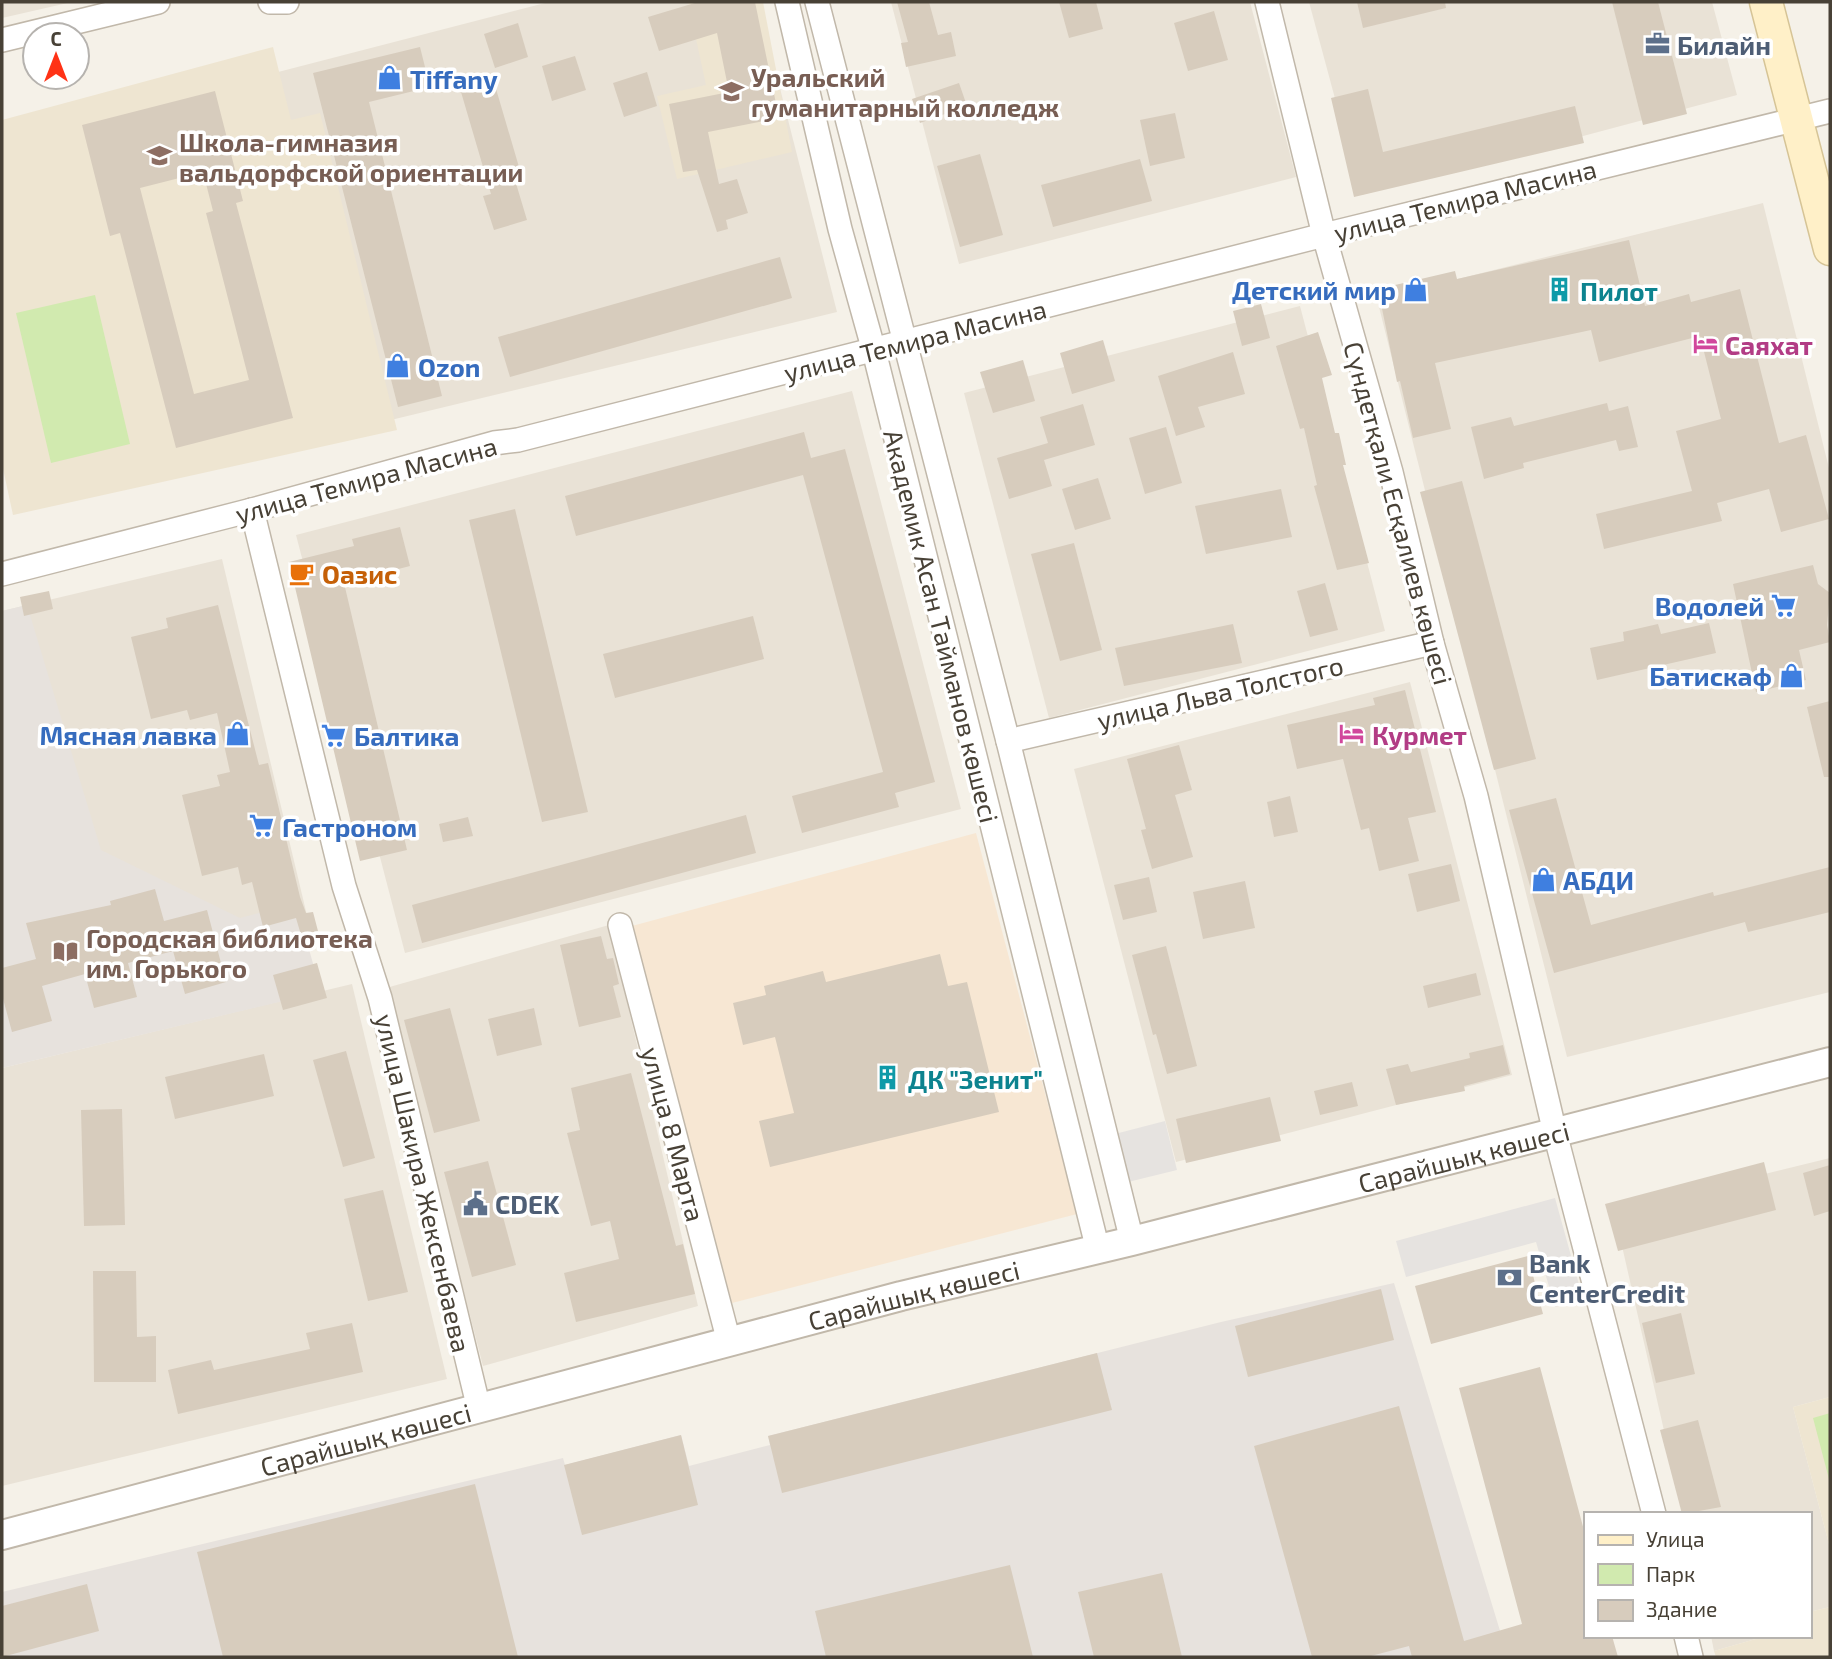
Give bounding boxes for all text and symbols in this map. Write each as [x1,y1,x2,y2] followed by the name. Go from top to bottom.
[21,21,91,91] north arrow
[50,27,62,50] text: С
[1677,29,1771,60] place label: Билайн
[1643,30,1671,58] office icon: Билайн
[751,61,1059,122] place label: Уральский гуманитарный колледж
[410,63,498,95] place label: Tiffany
[376,64,404,92] shop icon: Tiffany
[717,77,745,105] school or university icon: Уральский гуманитарный колледж
[179,126,523,187] place label: Школа-гимназия вальдорфской ориентации
[145,142,173,170] school or university icon: Школа-гимназия вальдорфской ориентации
[1331,152,1600,249] street label: улица Темира Масина
[1232,274,1396,305] place label: Детский мир
[1402,275,1430,303] shop icon: Детский мир
[1580,275,1658,306] place label: Пилот
[1546,276,1574,304] building icon: Пилот
[781,292,1050,389] street label: улица Темира Масина
[1725,329,1813,360] place label: Саяхат
[1691,330,1719,358] hotel icon: Саяхат
[1338,338,1460,688] street label: Сүндетқали Есқалиев көшесі
[418,351,480,382] place label: Ozon
[384,352,412,380] shop icon: Ozon
[878,426,1006,826] street label: Академик Асан Тайманов көшесі
[232,429,500,530] street label: улица Темира Масина
[322,558,397,589] place label: Оазис
[288,559,316,587] cafe icon: Оазис
[1655,590,1764,621] place label: Водолей
[1770,591,1798,619] supermarket icon: Водолей
[1094,649,1346,736] street label: улица Льва Толстого
[1649,660,1772,691] place label: Батискаф
[1778,661,1806,689] shop icon: Батискаф
[39,719,217,750] place label: Мясная лавка
[1372,719,1467,750] place label: Курмет
[223,720,251,748] shop icon: Мясная лавка
[354,720,459,751] place label: Балтика
[1338,720,1366,748] hotel icon: Курмет
[320,721,348,749] supermarket icon: Балтика
[282,811,417,842] place label: Гастроном
[248,812,276,840] supermarket icon: Гастроном
[1563,864,1634,895] place label: АБДИ
[1529,865,1557,893] shop icon: АБДИ
[86,922,373,983] place label: Городская библиотека им. Горького
[52,938,80,966] library icon: Городская библиотека им. Горького
[369,1011,478,1356] street label: улица Шакира Жексенбаева
[635,1043,712,1225] street label: улица 8 Марта
[908,1063,1043,1094] place label: ДК "Зенит"
[874,1064,902,1092] building icon: ДК "Зенит"
[1355,1114,1572,1198] street label: Сарайшық көшесі
[495,1188,560,1219] place label: CDEK
[461,1189,489,1217] public building icon: CDEK
[1529,1247,1686,1308] place label: Bank CenterCredit
[805,1253,1023,1336] street label: Сарайшық көшесі
[1495,1263,1523,1291] bank icon: Bank CenterCredit
[257,1396,474,1481] street label: Сарайшық көшесі
[1584,1512,1811,1638] legend
[1646,1526,1705,1551] text: Улица
[1646,1561,1695,1586] text: Парк
[1646,1596,1717,1621] text: Здание

